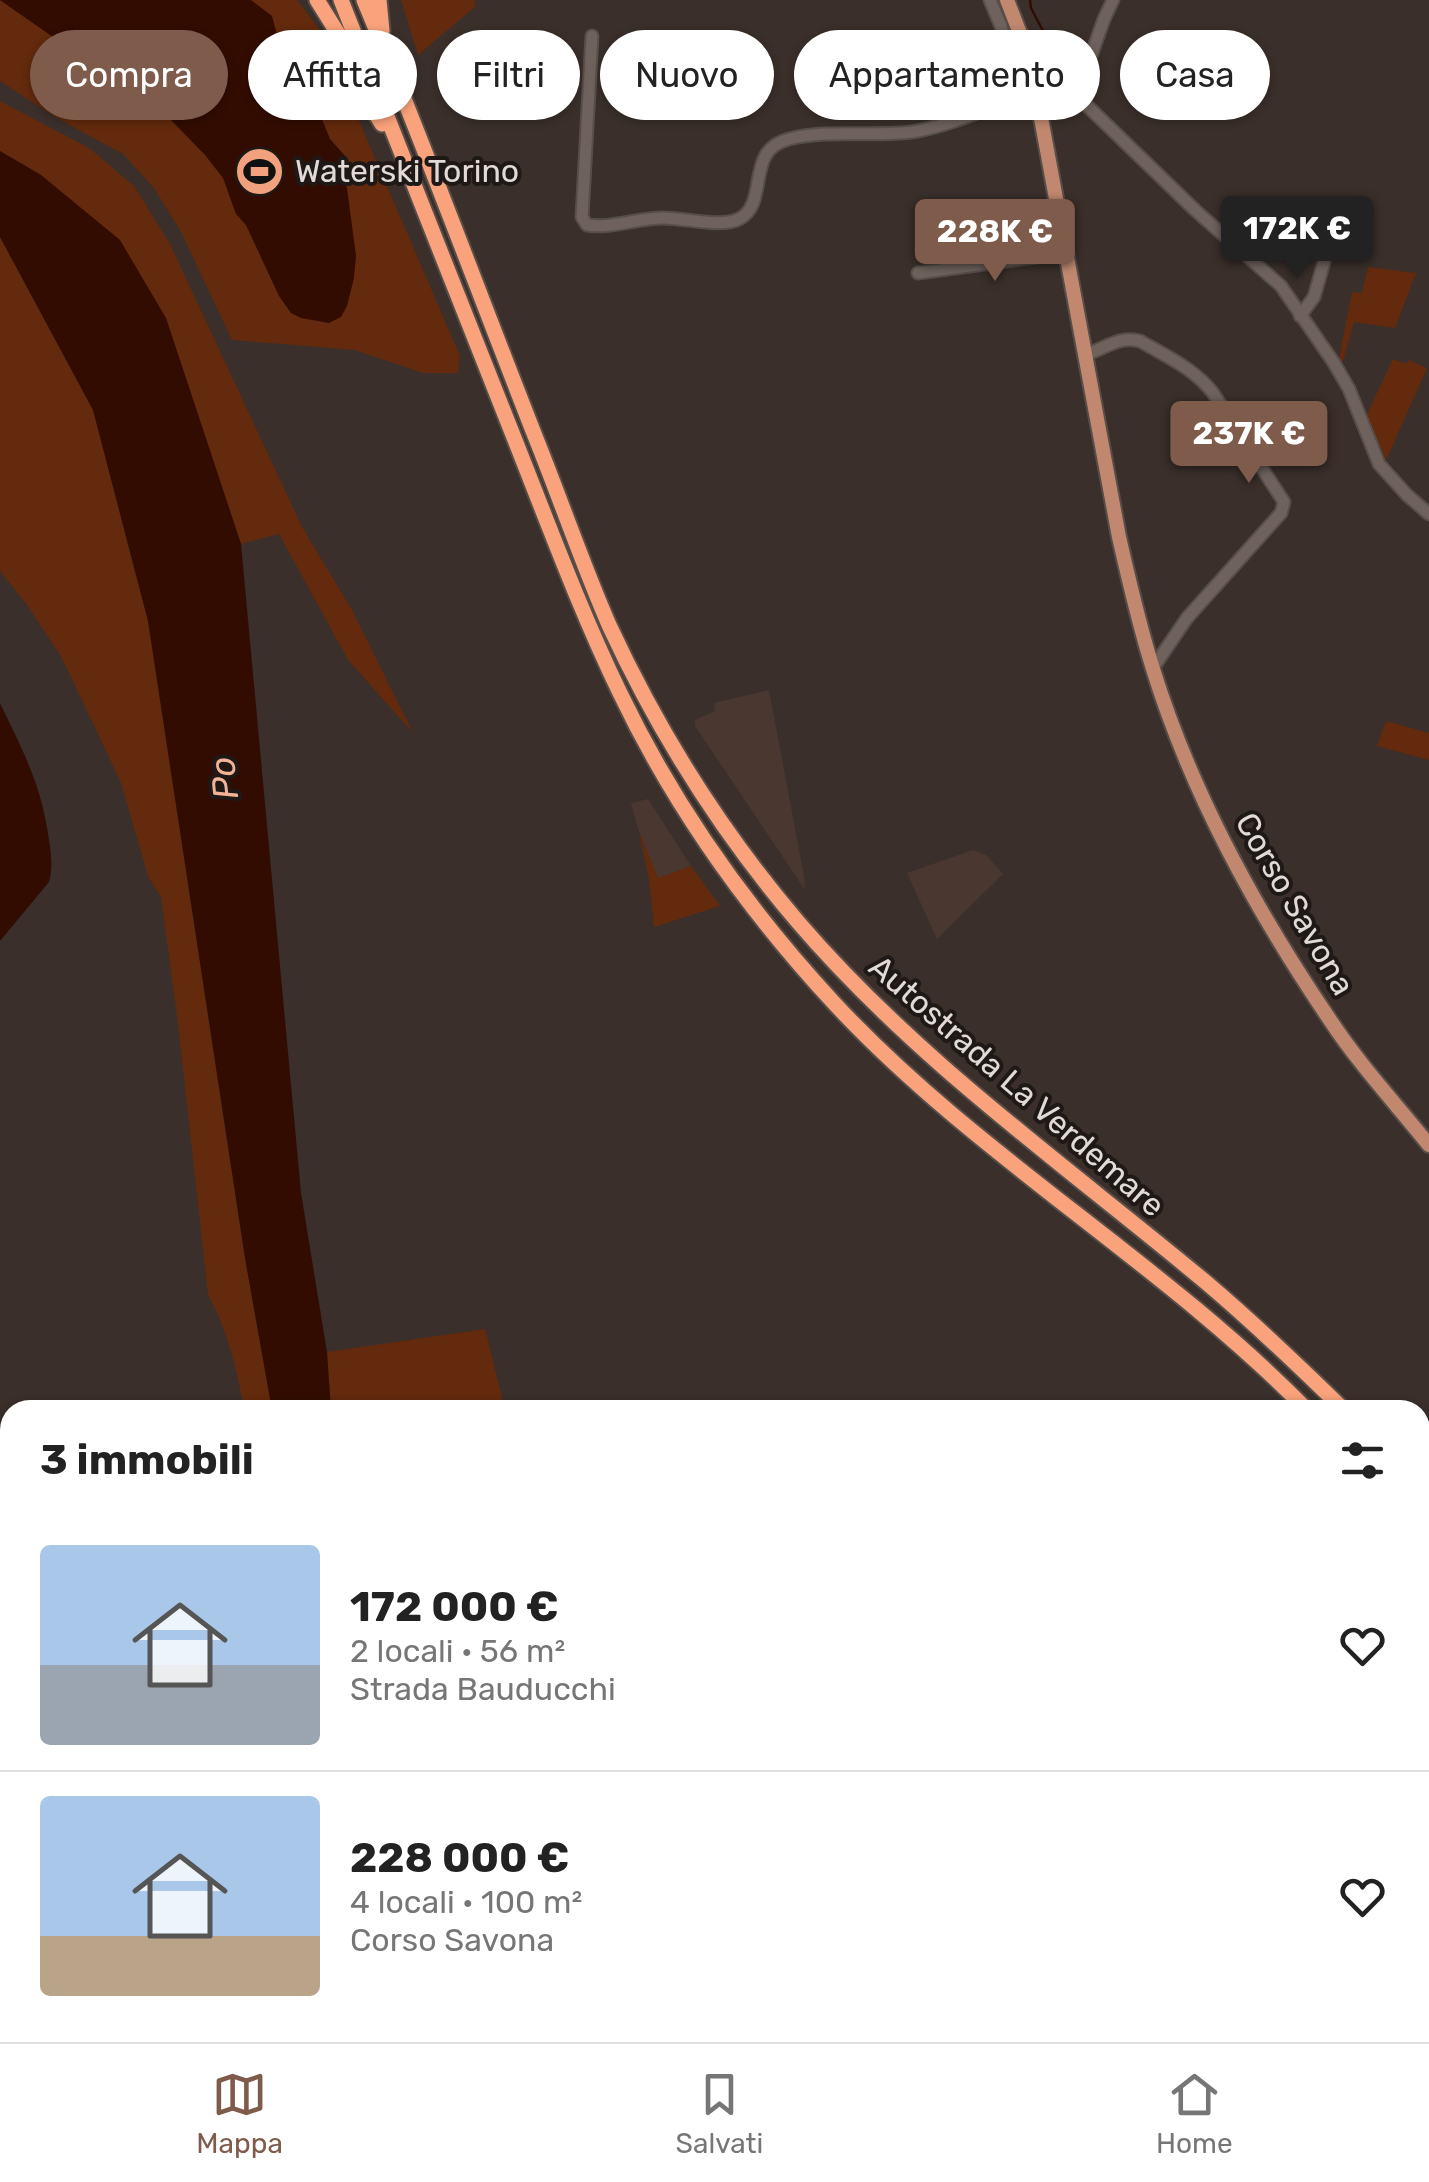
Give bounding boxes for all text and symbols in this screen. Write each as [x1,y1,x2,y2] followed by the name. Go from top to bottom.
[30,30,228,120] chip: Compra
[248,30,417,120] chip: Affitta
[437,30,580,120] chip: Filtri
[600,30,774,120] chip: Nuovo
[794,30,1100,120] chip: Appartamento
[1120,30,1270,120] chip: Casa
[234,145,286,197] sports icon: Waterski Torino
[295,152,519,190] place label: Waterski Torino
[1216,196,1378,281] pin: 172K €
[914,199,1076,284] pin: 228K €
[1243,209,1351,247] text: 172K €
[937,212,1053,250] text: 228K €
[1168,401,1330,486] pin: 237K €
[1192,414,1306,452] text: 237K €
[201,755,247,801] water label: Po
[1227,806,1363,1002] street label: Corso Savona
[862,947,1172,1225] street label: Autostrada La Verdemare
[1335,1433,1390,1488] icon: filters
[40,1435,254,1485] text: 3 immobili
[350,1582,559,1632] text: 172 000 €
[120,1585,240,1705] icon: home
[1335,1618,1390,1673] icon: heart
[350,1632,565,1670] text: 2 locali · 56 m²
[350,1670,616,1708] text: Strada Bauducchi
[350,1833,570,1883] text: 228 000 €
[120,1836,240,1956] icon: home
[1335,1869,1390,1924] icon: heart
[350,1883,582,1921] text: 4 locali · 100 m²
[350,1921,554,1959] text: Corso Savona
[196,2067,283,2160] tab: Mappa
[676,2067,763,2160] tab: Salvati
[1156,2067,1233,2160] tab: Home

